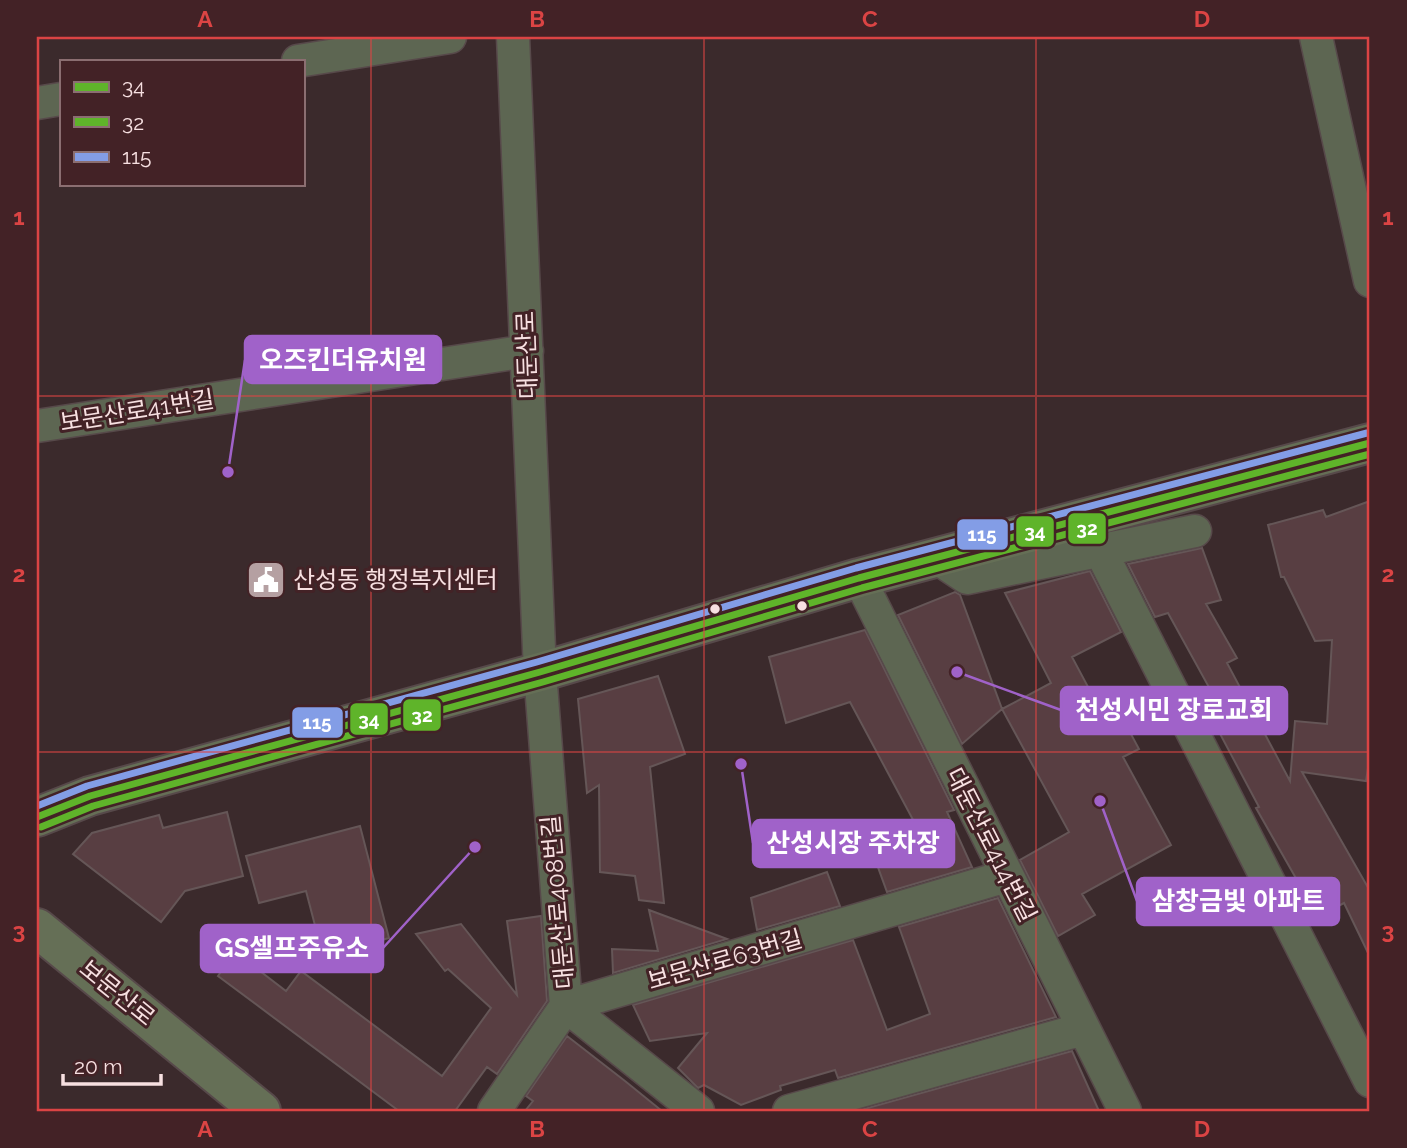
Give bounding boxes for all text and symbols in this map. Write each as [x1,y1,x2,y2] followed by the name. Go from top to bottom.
[197,5,213,32] text: A
[529,5,545,32] text: B
[862,5,878,32] text: C
[1194,5,1210,32] text: D
[60,60,304,186] legend
[122,74,145,99] text: 34
[122,110,144,135] text: 32
[122,144,151,169] text: 115
[13,203,25,230] text: 1
[1382,203,1394,230] text: 1
[510,310,543,400] street label: 대둔산로
[245,336,441,383] callout: 오즈킨더유치원
[259,345,427,375] text: 오즈킨더유치원
[58,384,216,437] street label: 보문산로41번길
[1067,512,1107,545] line badge: 32
[1015,515,1055,548] line badge: 34
[1076,517,1098,539] text: 32
[956,518,1009,551] line badge: 115
[1024,520,1046,542] text: 34
[967,523,997,545] text: 115
[245,559,287,601] public building icon: 산성동 행정복지센터
[13,560,25,587] text: 2
[1382,560,1394,587] text: 2
[293,565,498,594] place label: 산성동 행정복지센터
[795,599,809,613] unlabelled marker
[708,602,722,616] unlabelled marker
[1061,687,1287,734] callout: 천성시민 장로교회
[1075,695,1273,725] text: 천성시민 장로교회
[402,698,442,732] line badge: 32
[349,702,389,736] line badge: 34
[411,704,433,726] text: 32
[291,706,344,739] line badge: 115
[358,708,380,730] text: 34
[302,711,332,733] text: 115
[940,763,1043,927] street label: 대둔산로414번길
[535,814,580,990] street label: 대둔산로408번길
[753,820,954,867] callout: 산성시장 주차장
[766,828,940,858] text: 산성시장 주차장
[1137,878,1339,925] callout: 삼창금빛 아파트
[1151,886,1325,916] text: 삼창금빛 아파트
[13,917,25,944] text: 3
[1382,917,1394,944] text: 3
[644,924,806,995] street label: 보문산로63번길
[201,925,383,972] callout: GS셀프주유소
[215,933,369,963] text: GS셀프주유소
[74,954,161,1032] street label: 보문산로
[63,1043,161,1087] scale bar
[74,1054,122,1079] text: 20 m
[197,1115,213,1142] text: A
[529,1115,545,1142] text: B
[862,1115,878,1142] text: C
[1194,1115,1210,1142] text: D

